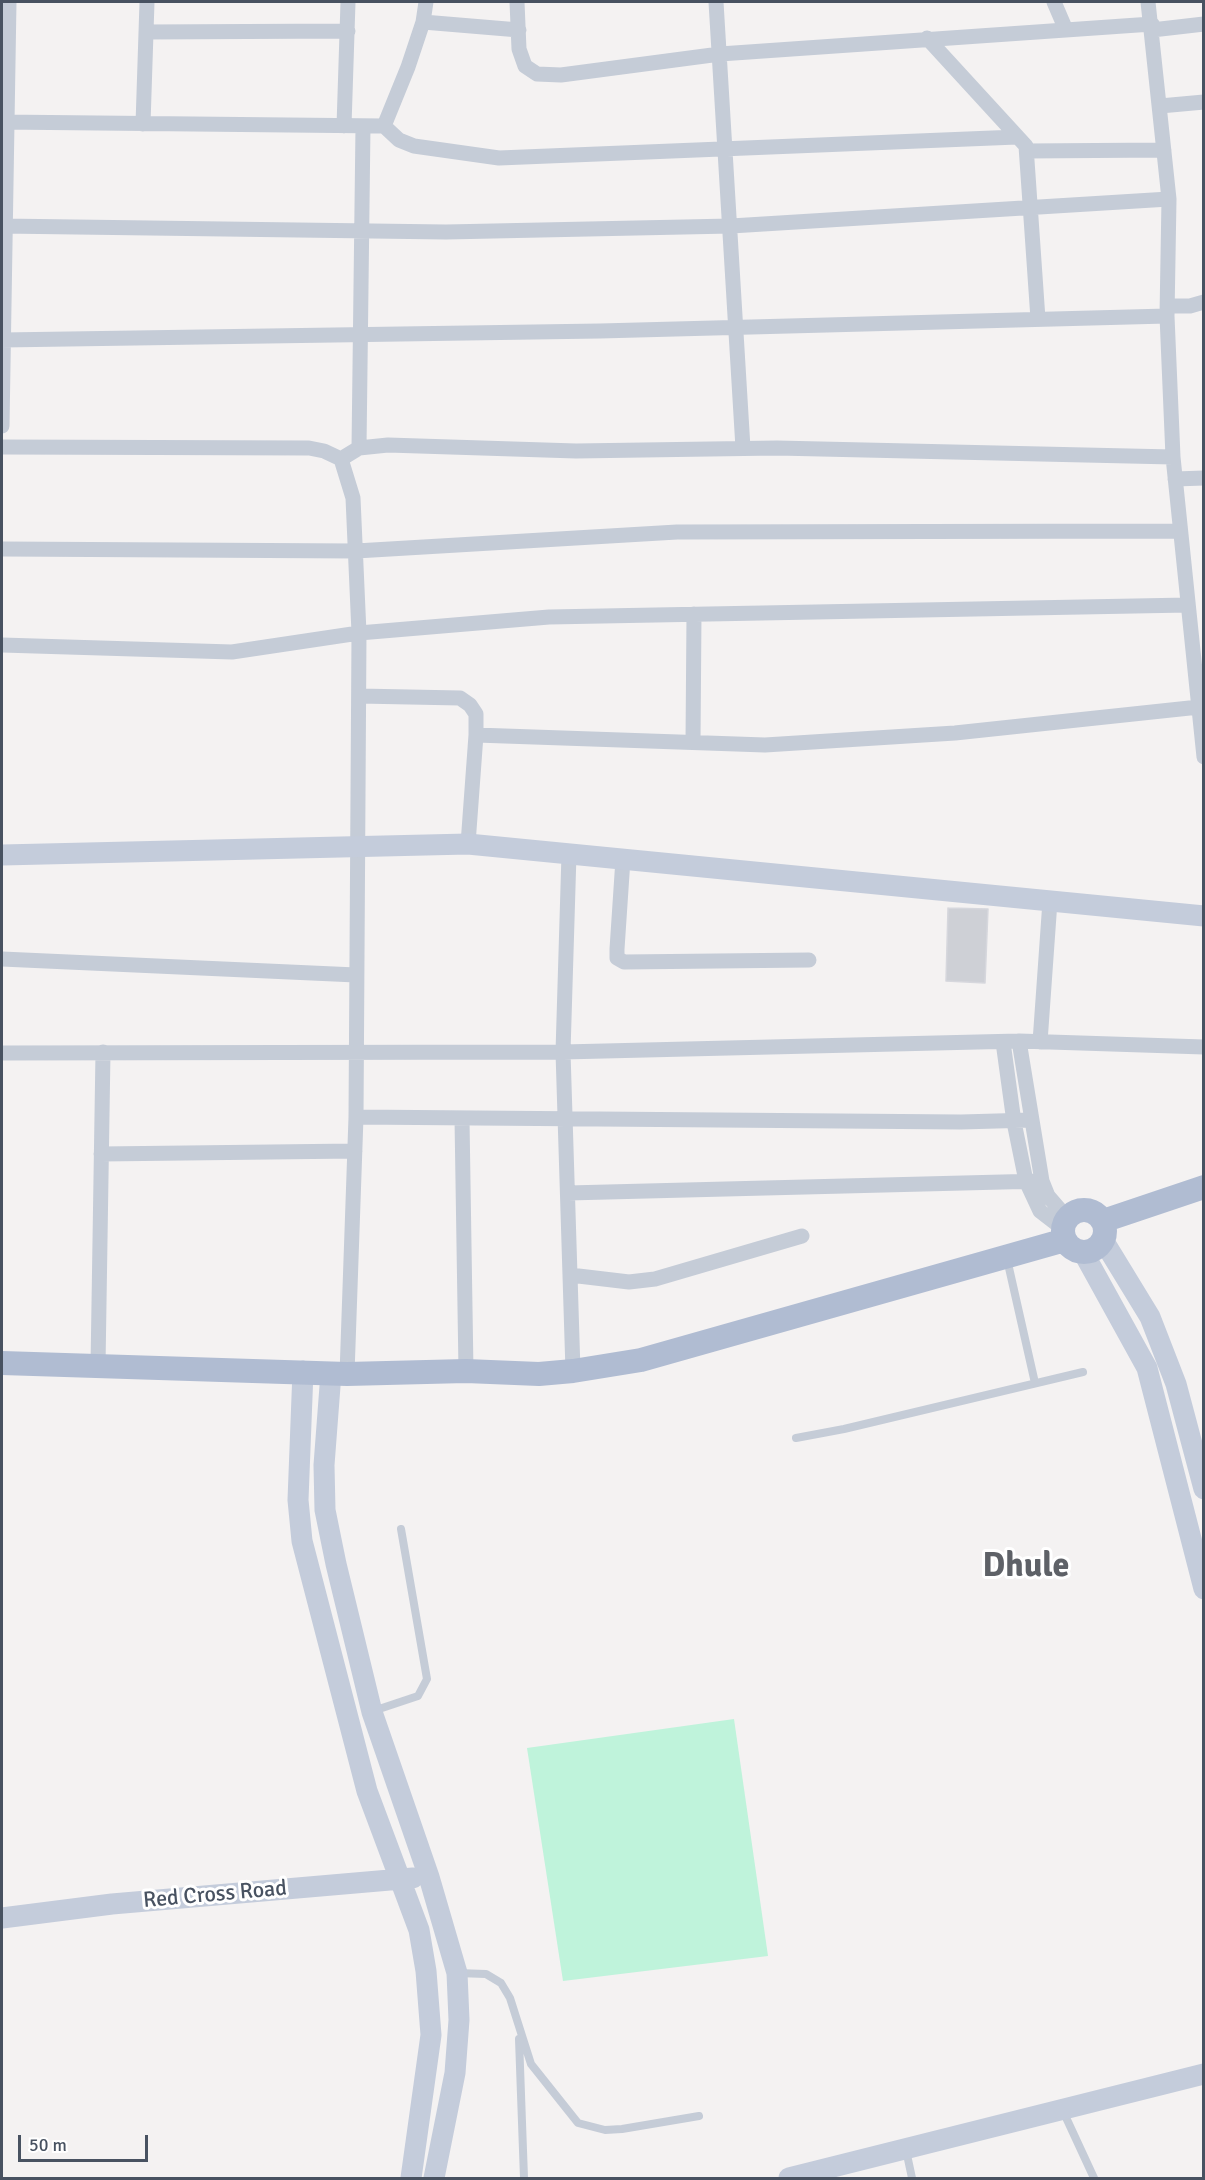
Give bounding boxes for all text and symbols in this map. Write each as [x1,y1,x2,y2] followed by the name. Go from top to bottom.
[982,1547,1070,1587] district label: Dhule
[142,1876,288,1914] street label: Red Cross Road
[21,2123,152,2161] scale bar
[29,2134,67,2156] text: 50 m

